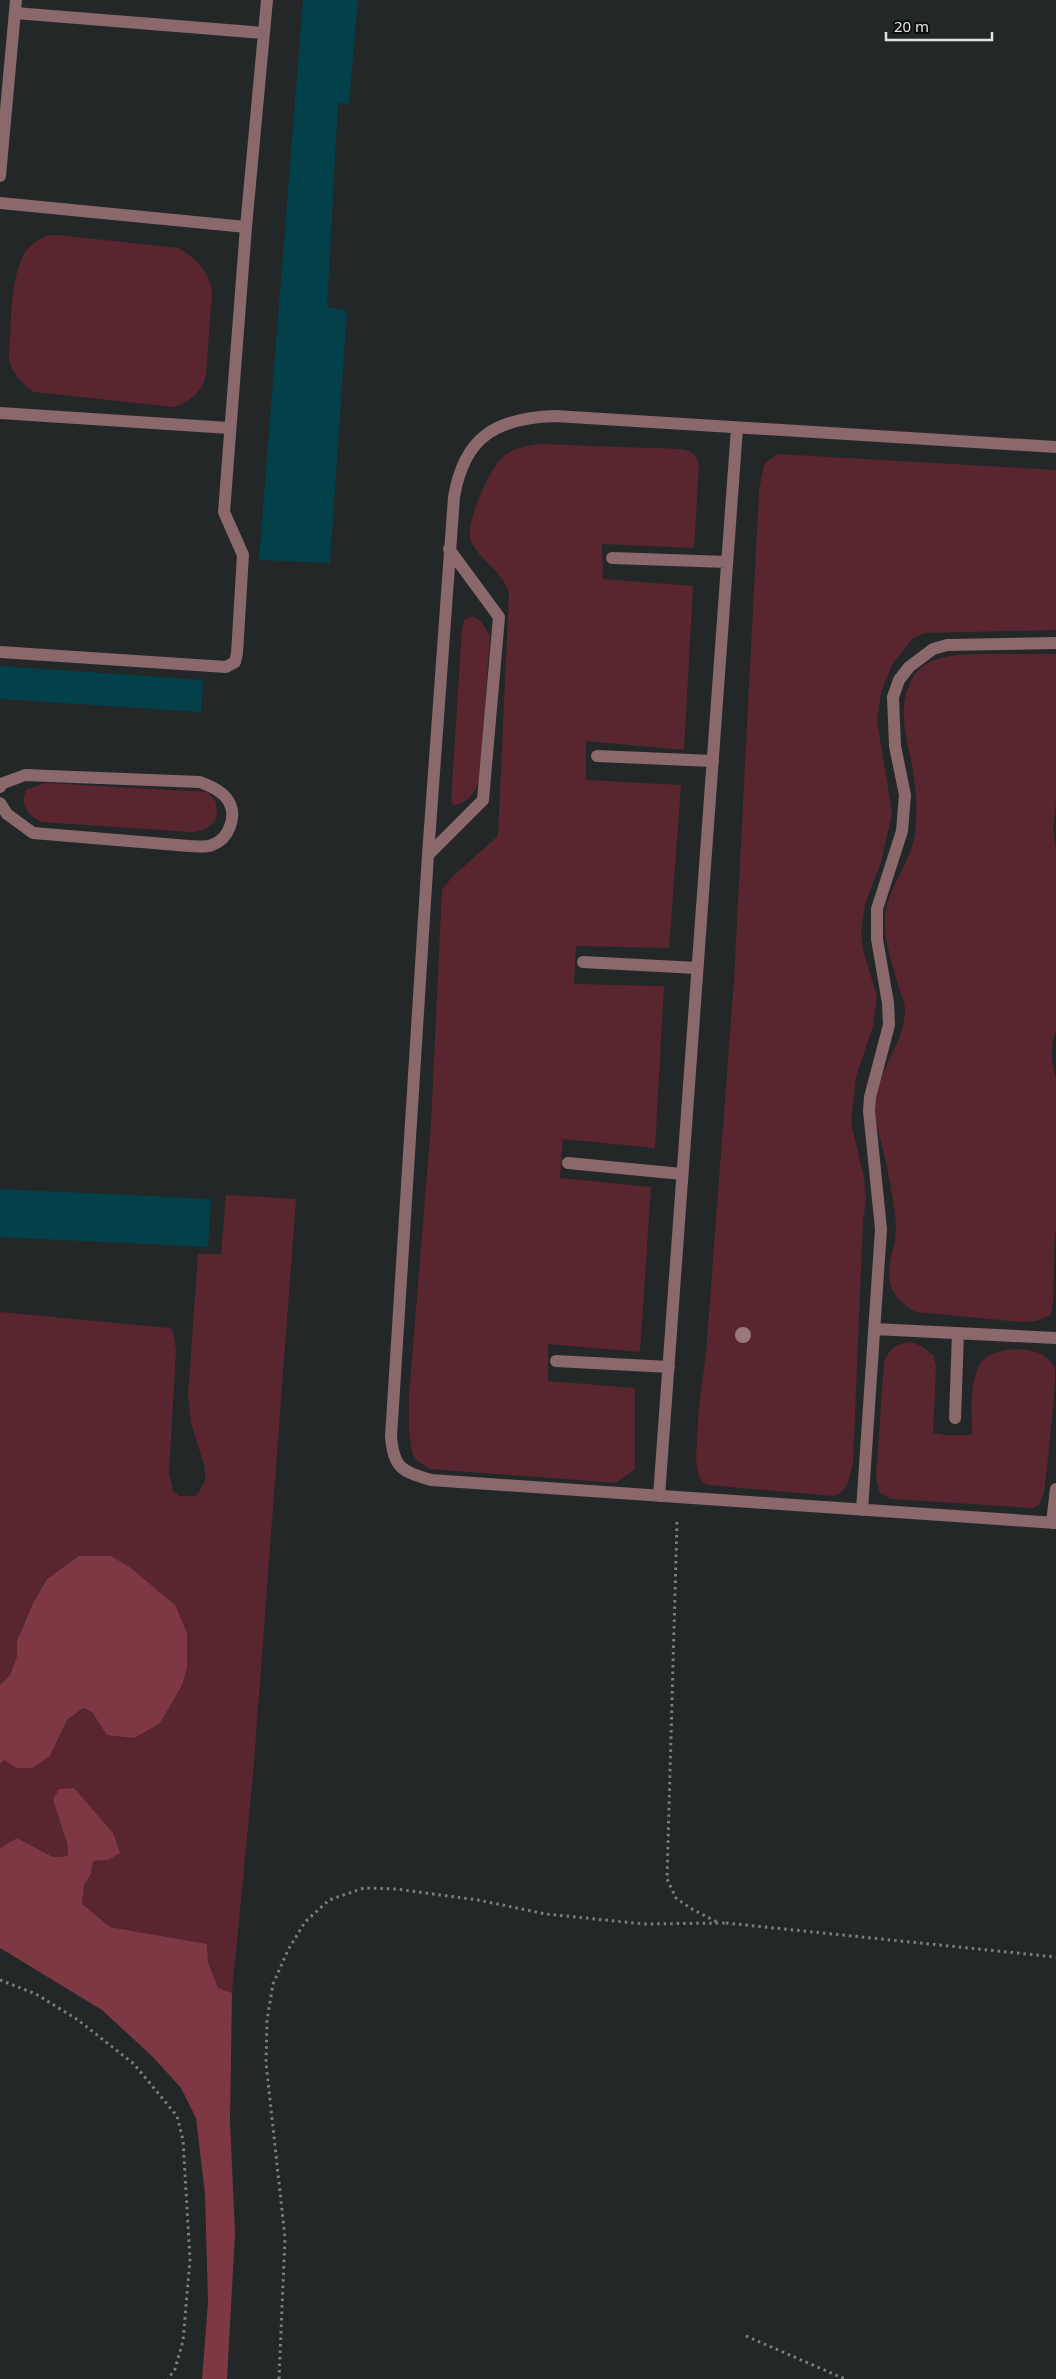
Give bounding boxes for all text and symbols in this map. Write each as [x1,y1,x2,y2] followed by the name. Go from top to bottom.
[886,10,992,42] scale bar
[894,16,929,36] text: 20 m

